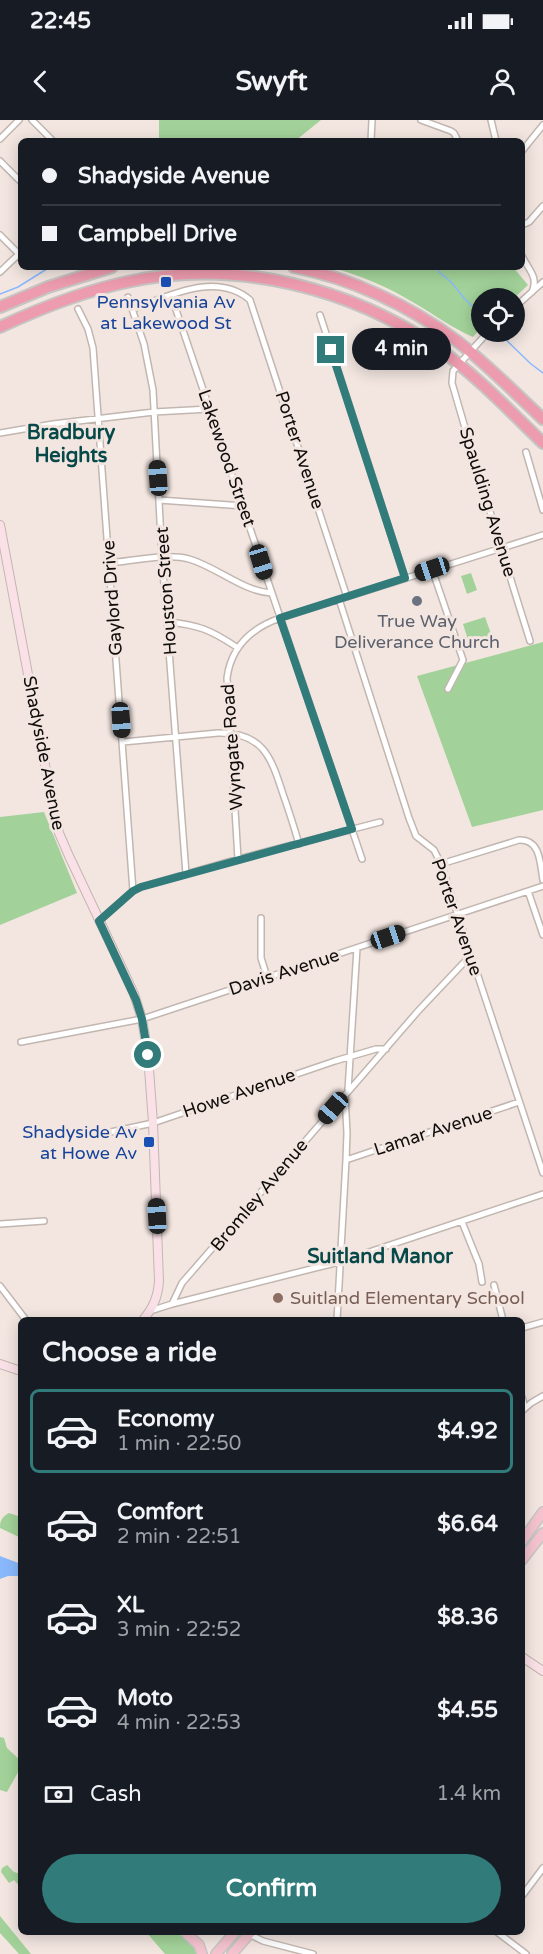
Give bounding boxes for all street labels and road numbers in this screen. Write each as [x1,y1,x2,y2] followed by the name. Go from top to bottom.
[193,386,261,530] street label: Lakewood Street
[271,388,329,512] street label: Porter Avenue
[455,425,521,579] street label: Spaulding Avenue
[151,526,181,656] street label: Houston Street
[97,540,127,656] street label: Gaylord Drive
[18,674,70,832] street label: Shadyside Avenue
[217,683,247,811] street label: Wyngate Road
[427,855,487,979] street label: Porter Avenue
[226,944,342,1000] street label: Davis Avenue
[180,1063,298,1123] street label: Howe Avenue
[371,1102,495,1160] street label: Lamar Avenue
[206,1134,312,1256] street label: Bromley Avenue

